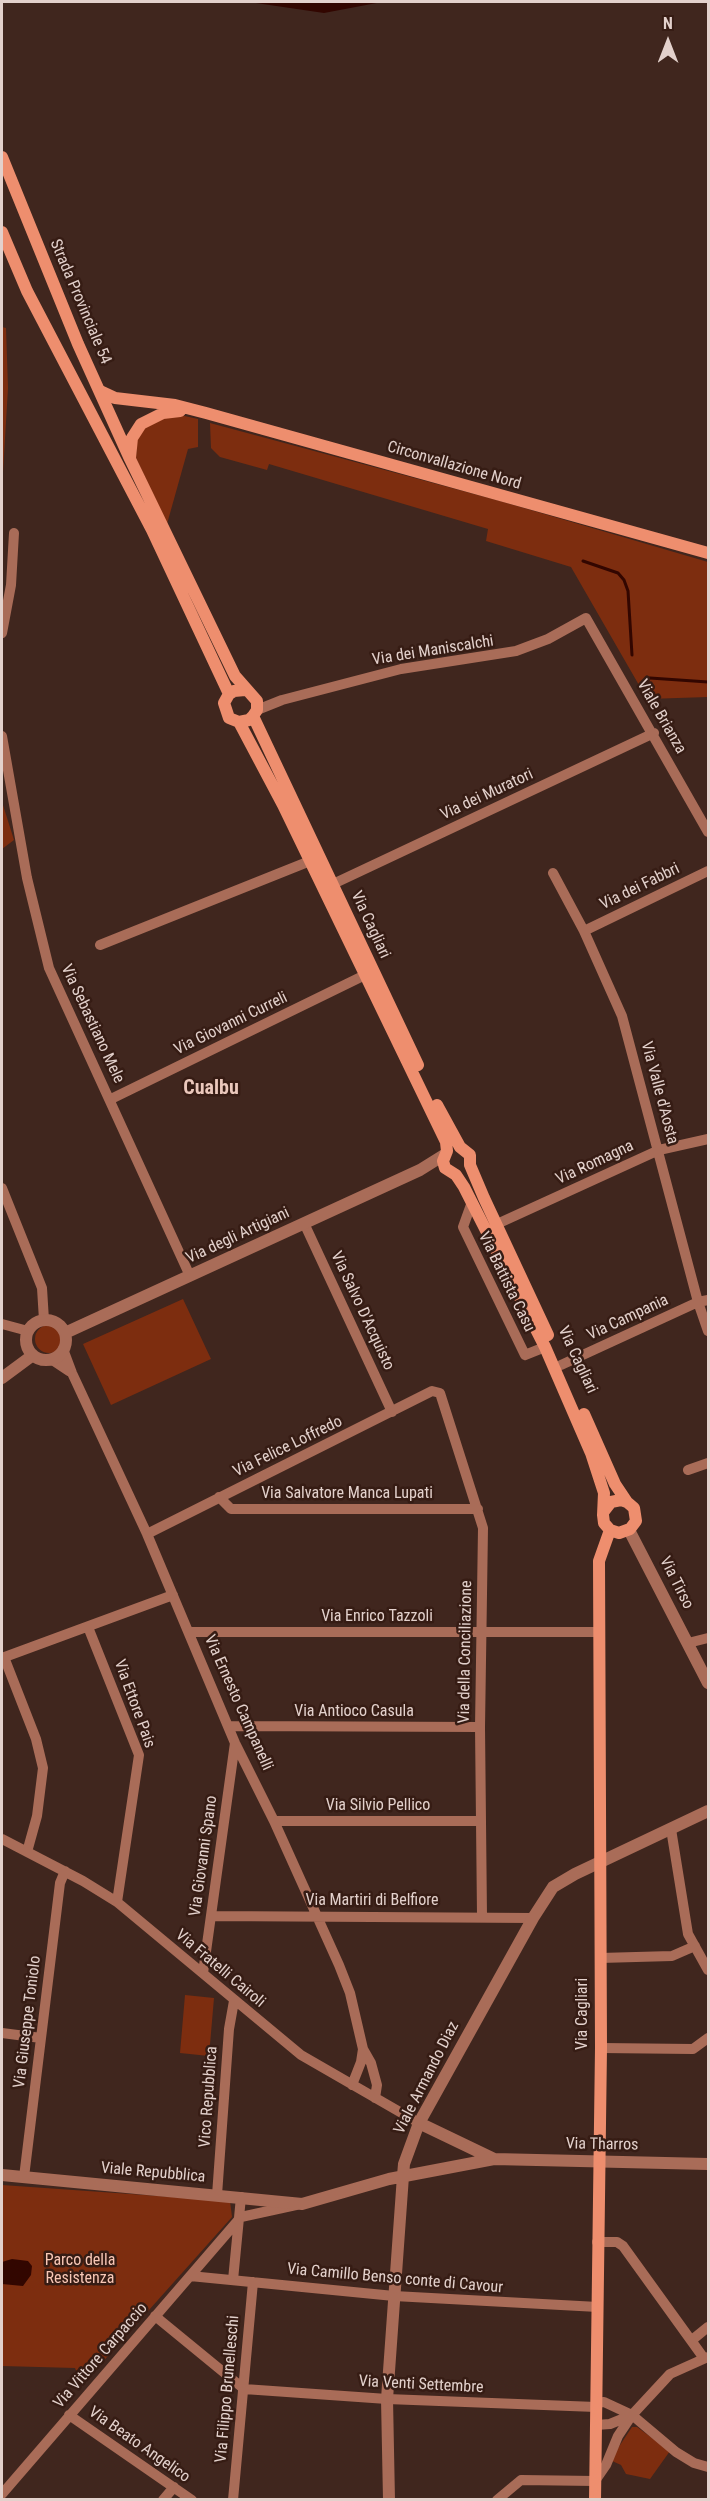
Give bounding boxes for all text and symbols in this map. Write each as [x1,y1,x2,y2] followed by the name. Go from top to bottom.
[638,12,698,72] north arrow
[663,14,673,33] text: N
[45,237,115,367] street label: Strada Provinciale 54
[385,438,523,494] street label: Circonvallazione Nord
[371,632,495,670] street label: Via dei Maniscalchi
[632,676,690,758] street label: Viale Brianza
[438,765,536,825] street label: Via dei Muratori
[597,859,683,915] street label: Via dei Fabbri
[346,888,394,962] street label: Via Cagliari
[56,962,128,1086] street label: Via Sebastiano Mele
[171,988,291,1060] street label: Via Giovanni Curreli
[636,1040,682,1146] street label: Via Valle d'Aosta
[183,1077,239,1101] district label: Cualbu
[553,1137,637,1189] street label: Via Romagna
[183,1204,293,1268] street label: Via degli Artigiani
[474,1229,538,1335] street label: Via Battista Casu
[326,1249,398,1373] street label: Via Salvo D'Acquisto
[584,1291,672,1345] street label: Via Campania
[553,1323,601,1397] street label: Via Cagliari
[230,1412,346,1482] street label: Via Felice Loffredo
[261,1484,433,1504] street label: Via Salvatore Manca Lupati
[655,1554,697,1612] street label: Via Tirso
[455,1580,477,1724] street label: Via della Conciliazione
[321,1607,433,1627] street label: Via Enrico Tazzoli
[199,1632,277,1774] street label: Via Ernesto Campanelli
[109,1657,159,1751] street label: Via Ettore Pais
[294,1702,414,1722] street label: Via Antioco Casula
[186,1794,222,1918] street label: Via Giovanni Spano
[326,1796,430,1816] street label: Via Silvio Pellico
[306,1891,438,1911] street label: Via Martiri di Belfiore
[171,1926,269,2012] street label: Via Fratelli Cairoli
[10,1955,46,2089] street label: Via Giuseppe Toniolo
[573,1978,593,2050] street label: Via Cagliari
[390,2018,464,2138] street label: Viale Armando Diaz
[196,2046,222,2148] street label: Vico Repubblica
[566,2135,638,2155] street label: Via Tharros
[100,2159,206,2187] street label: Viale Repubblica
[45,2251,115,2289] park label: Parco della Resistenza
[286,2260,504,2298] street label: Via Camillo Benso conte di Cavour
[50,2299,152,2413] street label: Via Vittore Carpaccio
[212,2315,244,2463] street label: Via Filippo Brunelleschi
[358,2372,484,2398] street label: Via Venti Settembre
[85,2403,193,2487] street label: Via Beato Angelico

